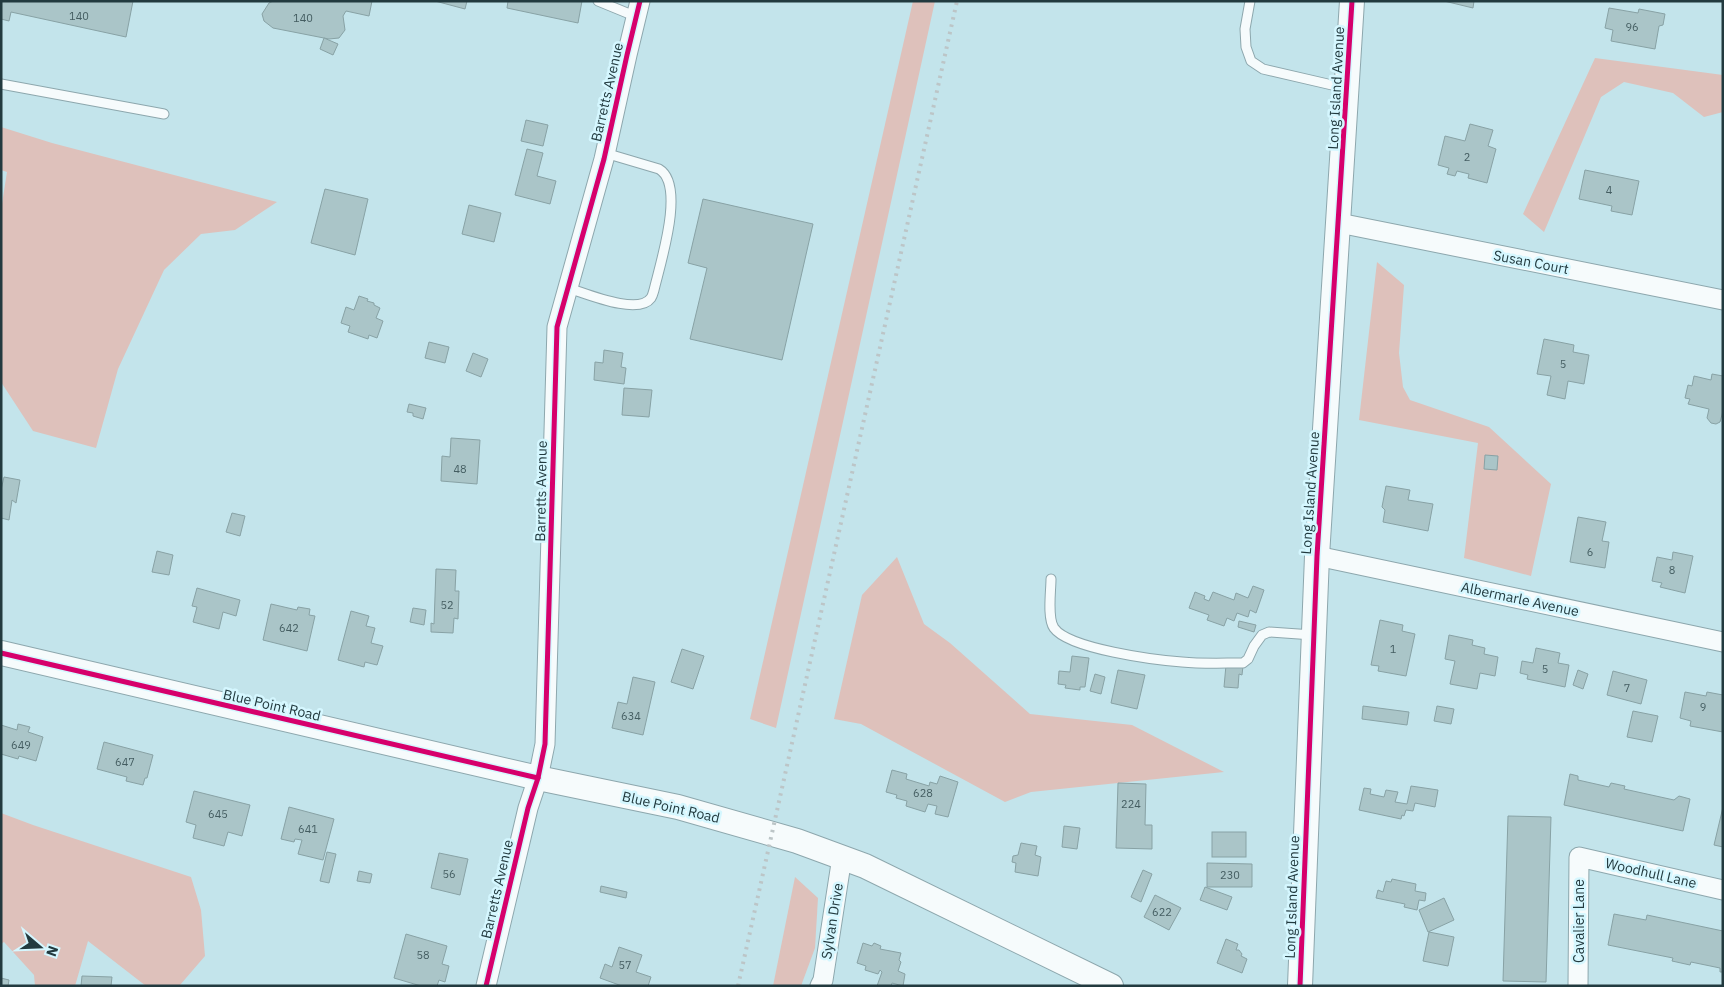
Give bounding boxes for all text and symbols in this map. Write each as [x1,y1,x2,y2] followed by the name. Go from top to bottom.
[69,9,89,23] house number: 140
[293,11,313,25] house number: 140
[1625,20,1639,34] house number: 96
[1324,26,1348,150] street label: Long Island Avenue
[587,40,627,143] street label: Barretts Avenue
[1464,150,1470,164] house number: 2
[1606,183,1613,197] house number: 4
[1492,246,1570,278] street label: Susan Court
[1560,357,1566,371] house number: 5
[1297,431,1323,555] street label: Long Island Avenue
[531,440,551,542] street label: Barretts Avenue
[453,462,467,476] house number: 48
[1587,545,1593,559] house number: 6
[1669,563,1675,577] house number: 8
[1459,578,1581,620] street label: Albermarle Avenue
[440,598,454,612] house number: 52
[279,621,299,635] house number: 642
[1390,642,1397,656] house number: 1
[1542,662,1548,676] house number: 5
[1624,681,1630,695] house number: 7
[221,685,323,725] street label: Blue Point Road
[1700,700,1706,714] house number: 9
[621,709,641,723] house number: 634
[11,738,31,752] house number: 649
[115,755,135,769] house number: 647
[913,786,933,800] house number: 628
[620,787,722,827] street label: Blue Point Road
[1121,797,1141,811] house number: 224
[208,807,228,821] house number: 645
[298,822,318,836] house number: 641
[1281,835,1303,959] street label: Long Island Avenue
[477,837,517,940] street label: Barretts Avenue
[1604,854,1699,892] street label: Woodhull Lane
[442,867,456,881] house number: 56
[1220,868,1240,882] house number: 230
[1570,879,1588,963] street label: Cavalier Lane
[817,881,847,960] street label: Sylvan Drive
[1152,905,1172,919] house number: 622
[15,922,65,972] north arrow
[42,944,62,959] text: N
[416,948,430,962] house number: 58
[618,958,632,972] house number: 57

